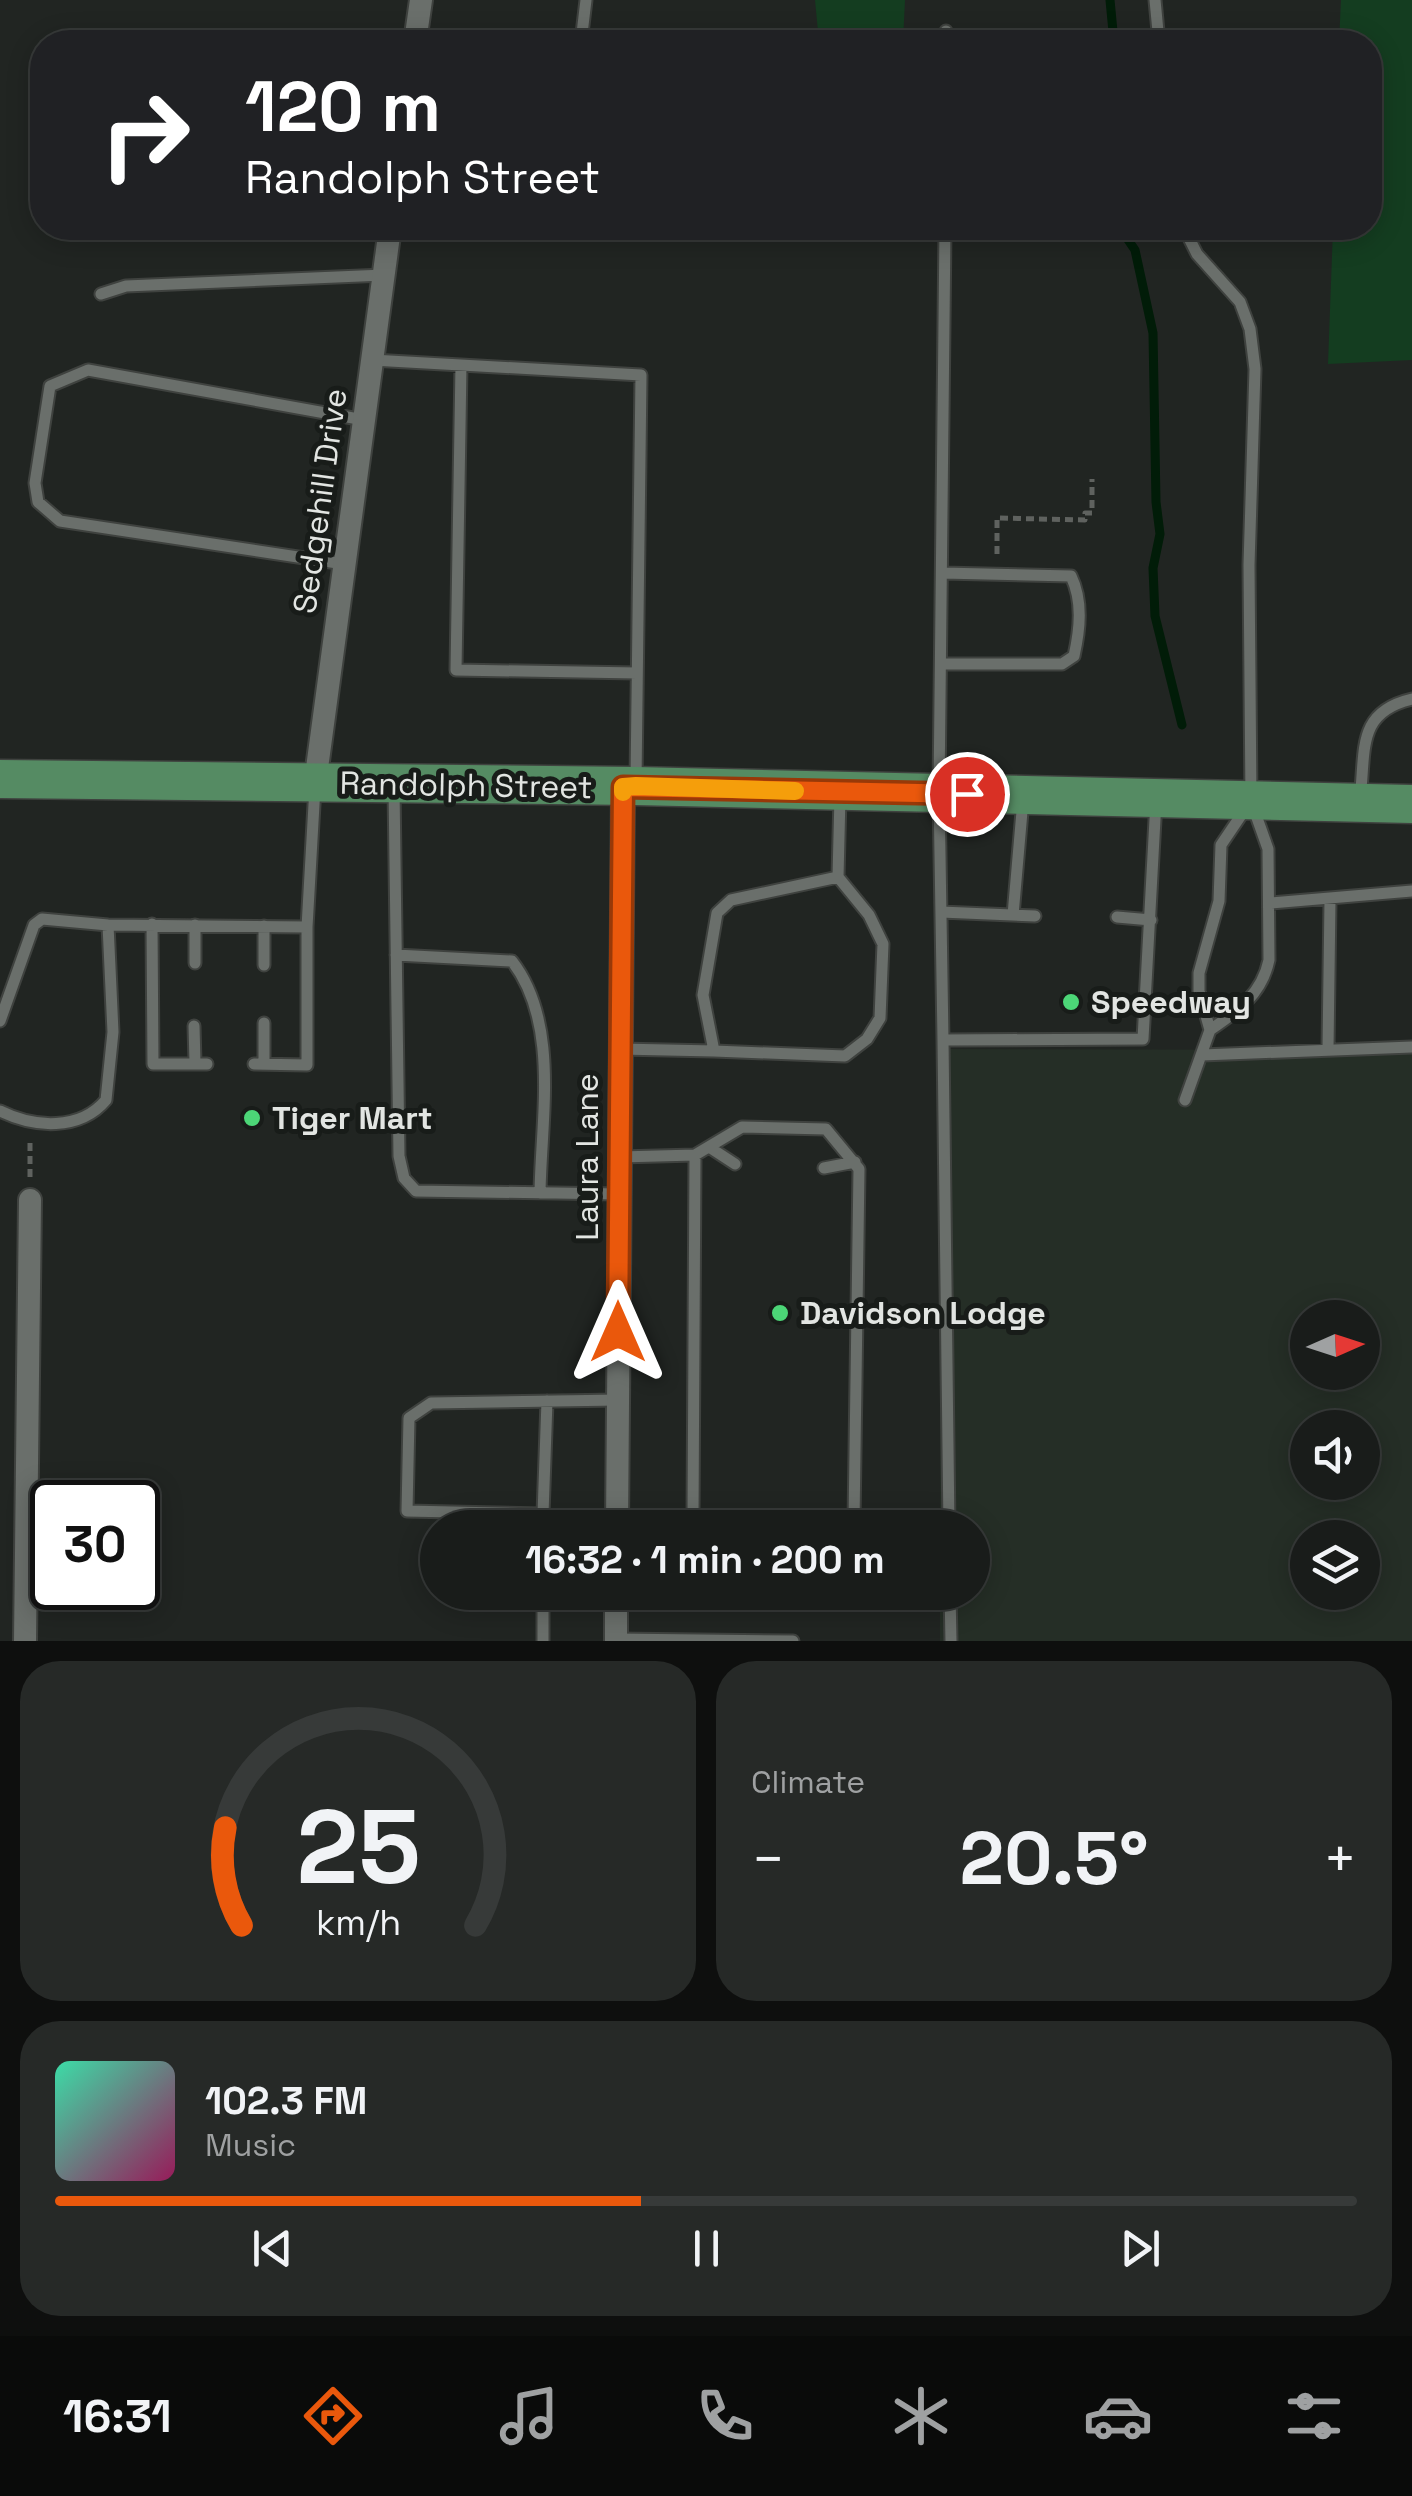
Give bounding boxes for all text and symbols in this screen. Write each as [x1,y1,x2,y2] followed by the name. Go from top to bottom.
[245,62,441,151] text: 120 m
[80,70,210,200] icon: right
[245,149,600,206] text: Randolph Street
[284,386,356,616] street label: Sedgehill Drive
[925,752,1010,837] pin
[339,763,593,807] street label: Randolph Street
[940,767,995,822] icon: arrive
[1091,982,1251,1022] place label: Speedway
[1060,991,1082,1013] marker: Speedway
[567,1073,607,1241] street label: Laura Lane
[272,1098,433,1138] place label: Tiger Mart
[241,1107,263,1129] marker: Tiger Mart
[566,1280,670,1384] position arrow
[800,1293,1046,1333] place label: Davidson Lodge
[1290,1300,1380,1390] north arrow
[1290,1300,1380,1610] map controls
[769,1302,791,1324] marker: Davidson Lodge
[1290,1410,1380,1500] button: sound
[30,1480,160,1610] speed limit sign: 30
[1290,1520,1380,1610] button: layers
[525,1536,885,1584] text: 16:32 · 1 min · 200 m
[751,1762,865,1802] text: Climate
[296,1781,420,1913] text: 25
[959,1810,1149,1906] text: 20.5°
[751,1824,785,1894] text: −
[1323,1824,1357,1894] text: +
[315,1900,401,1945] text: km/h
[205,2077,367,2125] text: 102.3 FM
[205,2125,296,2165] text: Music
[245,2221,300,2276] icon: previous
[679,2221,734,2276] icon: pause
[1113,2221,1168,2276] icon: next
[298,2381,368,2451] icon: directions
[494,2381,564,2451] icon: music
[690,2381,760,2451] icon: phone
[886,2381,956,2451] icon: climate
[1083,2381,1153,2451] icon: car
[1279,2381,1349,2451] icon: filters
[63,2388,172,2445] text: 16:31

